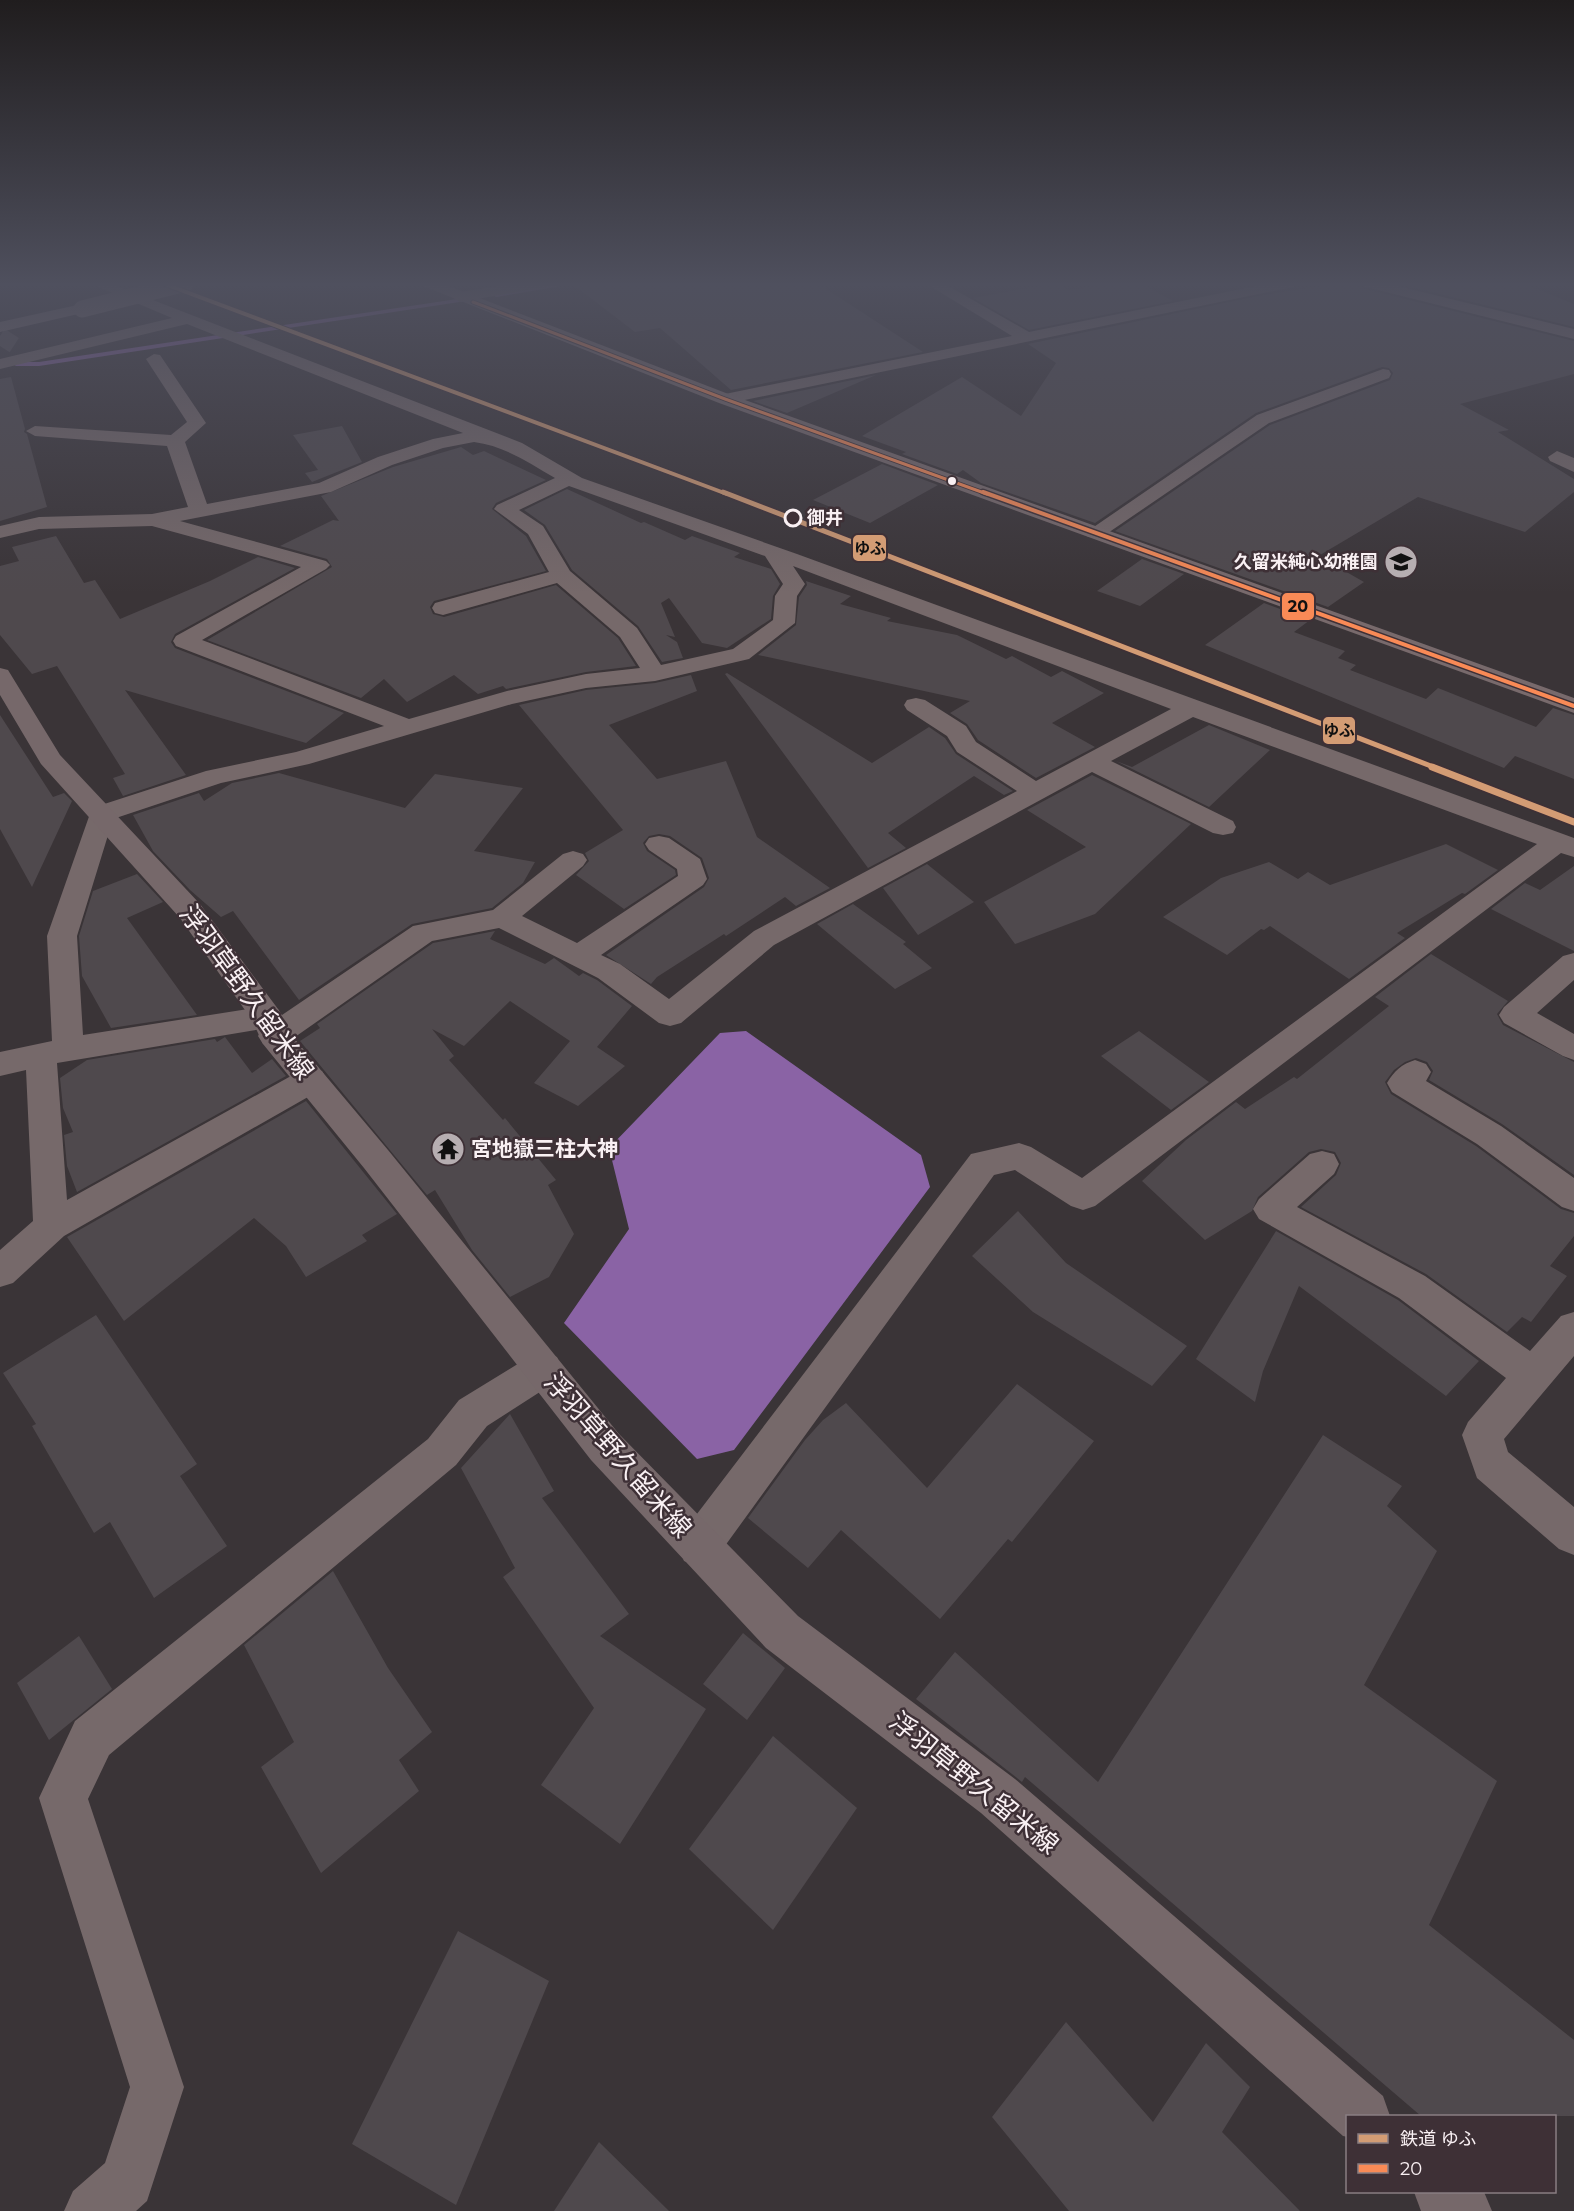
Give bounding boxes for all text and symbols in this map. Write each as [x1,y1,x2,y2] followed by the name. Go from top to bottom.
[946,475,958,487] unlabelled marker
[806,507,843,529] place label: 御井
[784,509,802,527] marker: 御井
[852,534,887,562] line badge: ゆふ
[854,539,886,558] text: ゆふ
[1383,544,1419,580] school or university icon: 久留米純心幼稚園
[1234,551,1378,573] place label: 久留米純心幼稚園
[1281,592,1315,621] line badge: 20
[1288,597,1308,616] text: 20
[1322,716,1356,745] line badge: ゆふ
[1323,721,1355,740] text: ゆふ
[173,898,321,1086] street label: 浮羽草野久留米線
[430,1131,466,1167] temple icon: 宮地嶽三柱大神
[471,1136,618,1161] place label: 宮地嶽三柱大神
[538,1366,698,1544] street label: 浮羽草野久留米線
[883,1705,1065,1861] street label: 浮羽草野久留米線
[1346,2115,1556,2193] legend
[1400,2128,1476,2150] text: 鉄道 ゆふ
[1400,2158,1422,2180] text: 20

